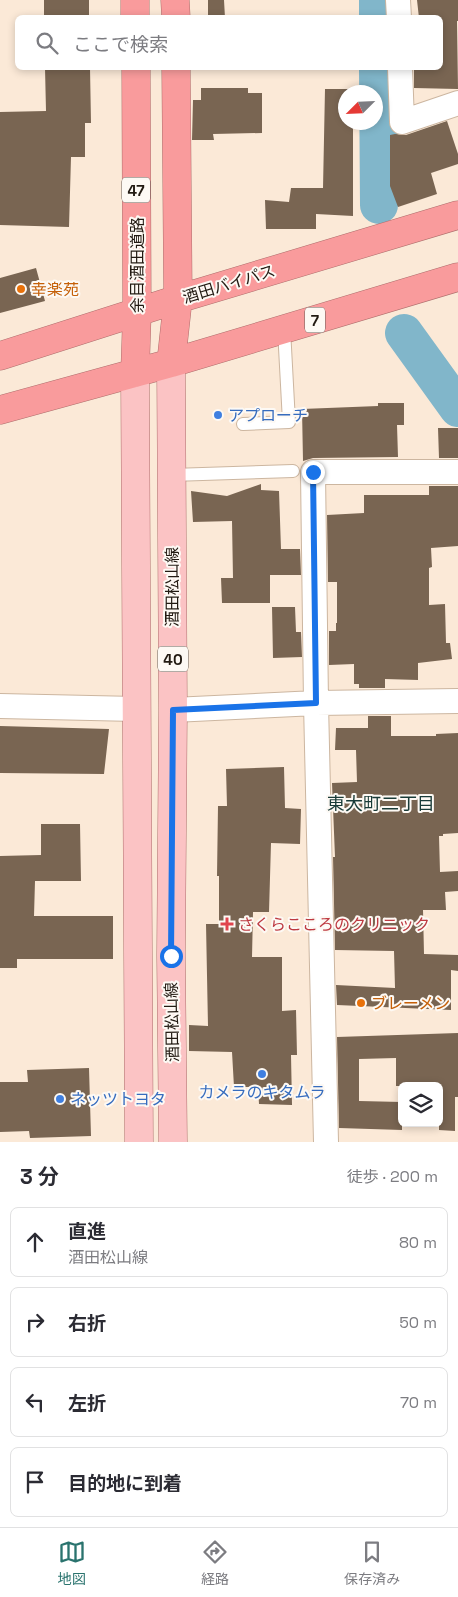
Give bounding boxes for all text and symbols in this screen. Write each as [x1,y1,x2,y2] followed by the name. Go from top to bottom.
[15,15,443,70] search box
[33,29,61,57] icon: search
[73,32,168,57] text: ここで検索
[338,85,383,130] north arrow
[122,178,150,202] road number: 47
[127,217,148,313] street label: 余目酒田道路
[180,260,278,308] street label: 酒田バイパス
[31,279,79,300] place label: 幸楽苑
[15,283,27,295] marker: 幸楽苑
[305,308,325,332] road number: 7
[228,405,308,426] place label: アプローチ
[212,409,224,421] marker: アプローチ
[302,461,325,484] route end
[162,547,183,627] street label: 酒田松山線
[158,646,188,672] road number: 40
[327,792,435,815] district label: 東大町二丁目
[238,914,430,935] place label: さくらこころのクリニック
[220,917,234,931] marker: さくらこころのクリニック
[160,945,183,968] route start
[161,982,183,1062] street label: 酒田松山線
[371,993,450,1014] place label: ブレーメン
[355,997,367,1009] marker: ブレーメン
[256,1068,268,1080] marker: カメラのキタムラ
[198,1082,326,1103] place label: カメラのキタムラ
[398,1082,443,1127] map controls
[398,1082,443,1127] button: layers
[70,1089,166,1110] place label: ネッツトヨタ
[54,1093,66,1105] marker: ネッツトヨタ
[20,1163,59,1190] text: 3 分
[347,1166,438,1187] text: 徒歩 · 200 m
[68,1219,106,1244] text: 直進
[21,1228,49,1256] icon: ahead
[399,1232,437,1253] text: 80 m
[68,1247,148,1268] text: 酒田松山線
[21,1308,49,1336] icon: right
[68,1311,106,1336] text: 右折
[399,1312,437,1333] text: 50 m
[21,1388,49,1416] icon: left
[68,1391,106,1416] text: 左折
[400,1392,437,1413] text: 70 m
[21,1468,49,1496] icon: arrive
[68,1471,182,1496] text: 目的地に到着
[58,1538,86,1588] tab: 地図
[201,1538,229,1588] tab: 経路
[344,1538,400,1588] tab: 保存済み

